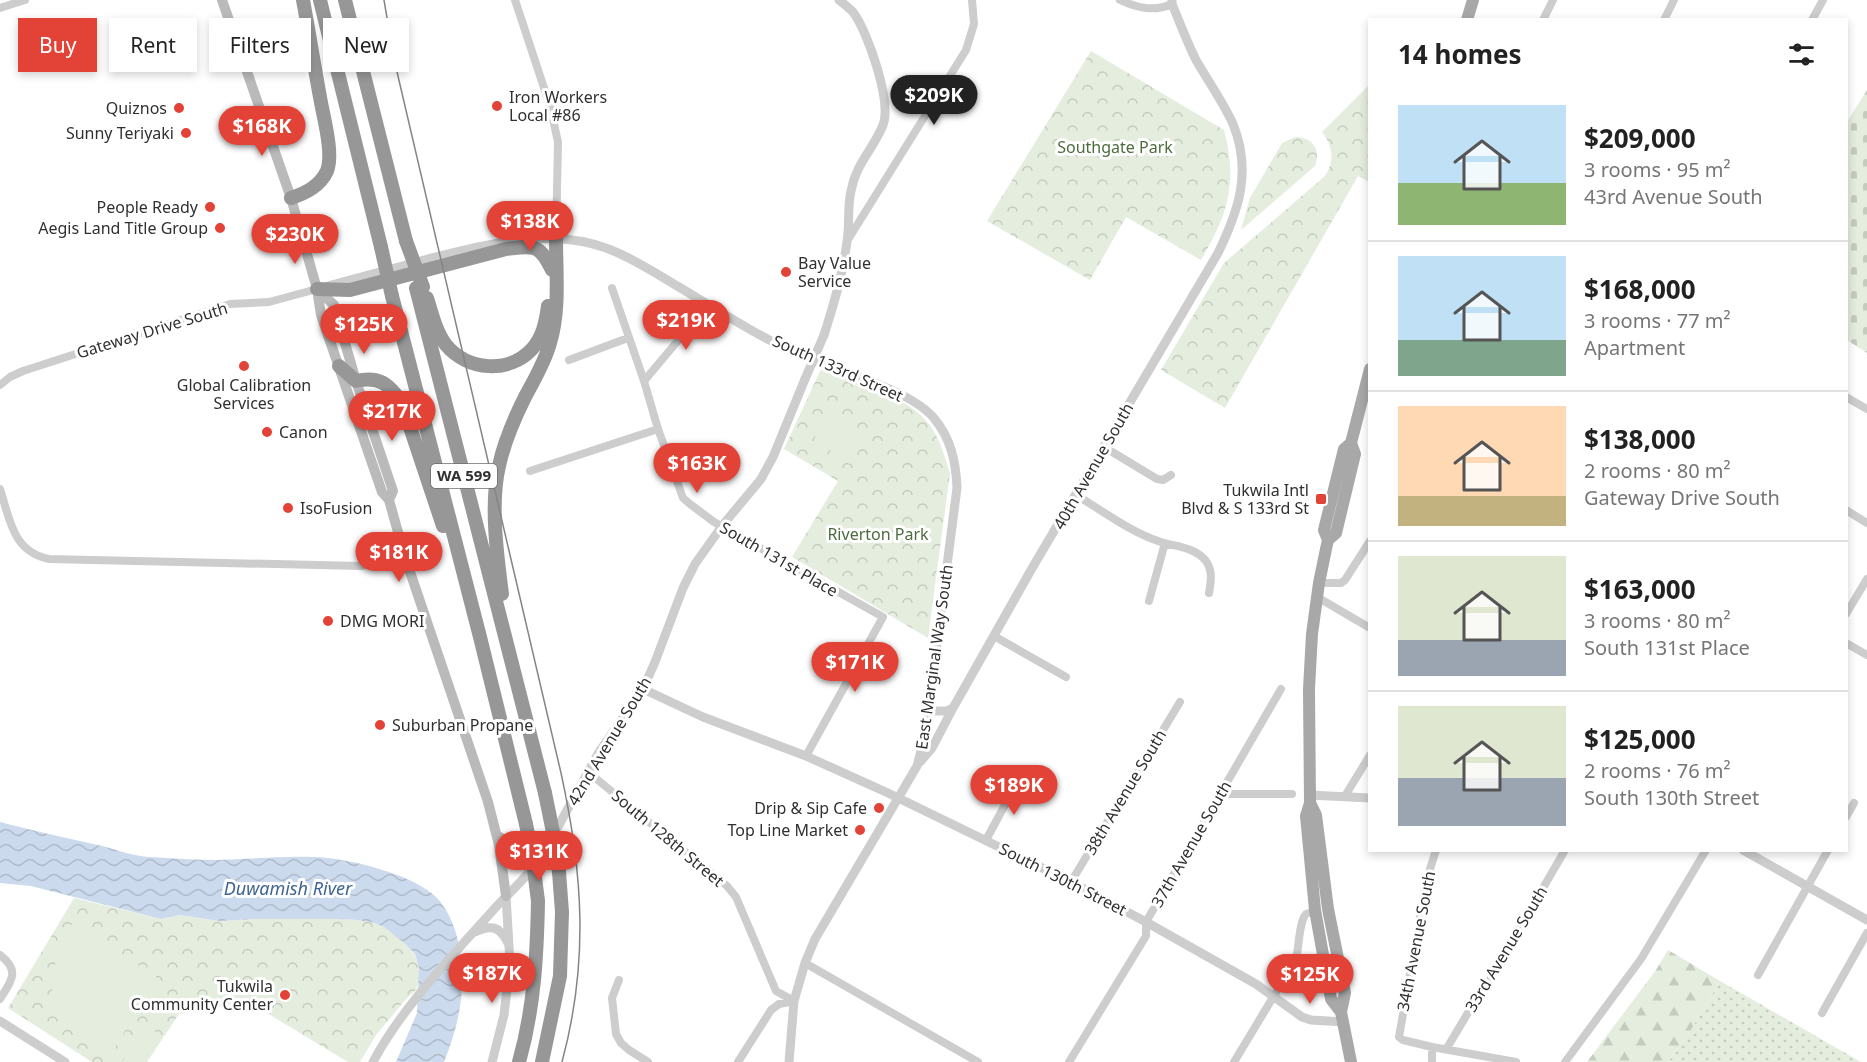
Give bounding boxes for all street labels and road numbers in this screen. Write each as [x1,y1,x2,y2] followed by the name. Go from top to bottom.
[74,297,230,363] street label: Gateway Drive South
[769,329,907,407] street label: South 133rd Street
[1048,399,1138,533] street label: 40th Avenue South
[431,464,497,488] road number: WA 599
[716,516,842,602] street label: South 131st Place
[910,563,958,751] street label: East Marginal Way South
[562,673,656,809] street label: 42nd Avenue South
[1079,725,1171,859] street label: 38th Avenue South
[1146,777,1236,911] street label: 37th Avenue South
[607,785,729,892] street label: South 128th Street
[996,837,1131,921] street label: South 130th Street
[1392,869,1440,1013] street label: 34th Avenue South
[1460,882,1552,1016] street label: 33rd Avenue South

